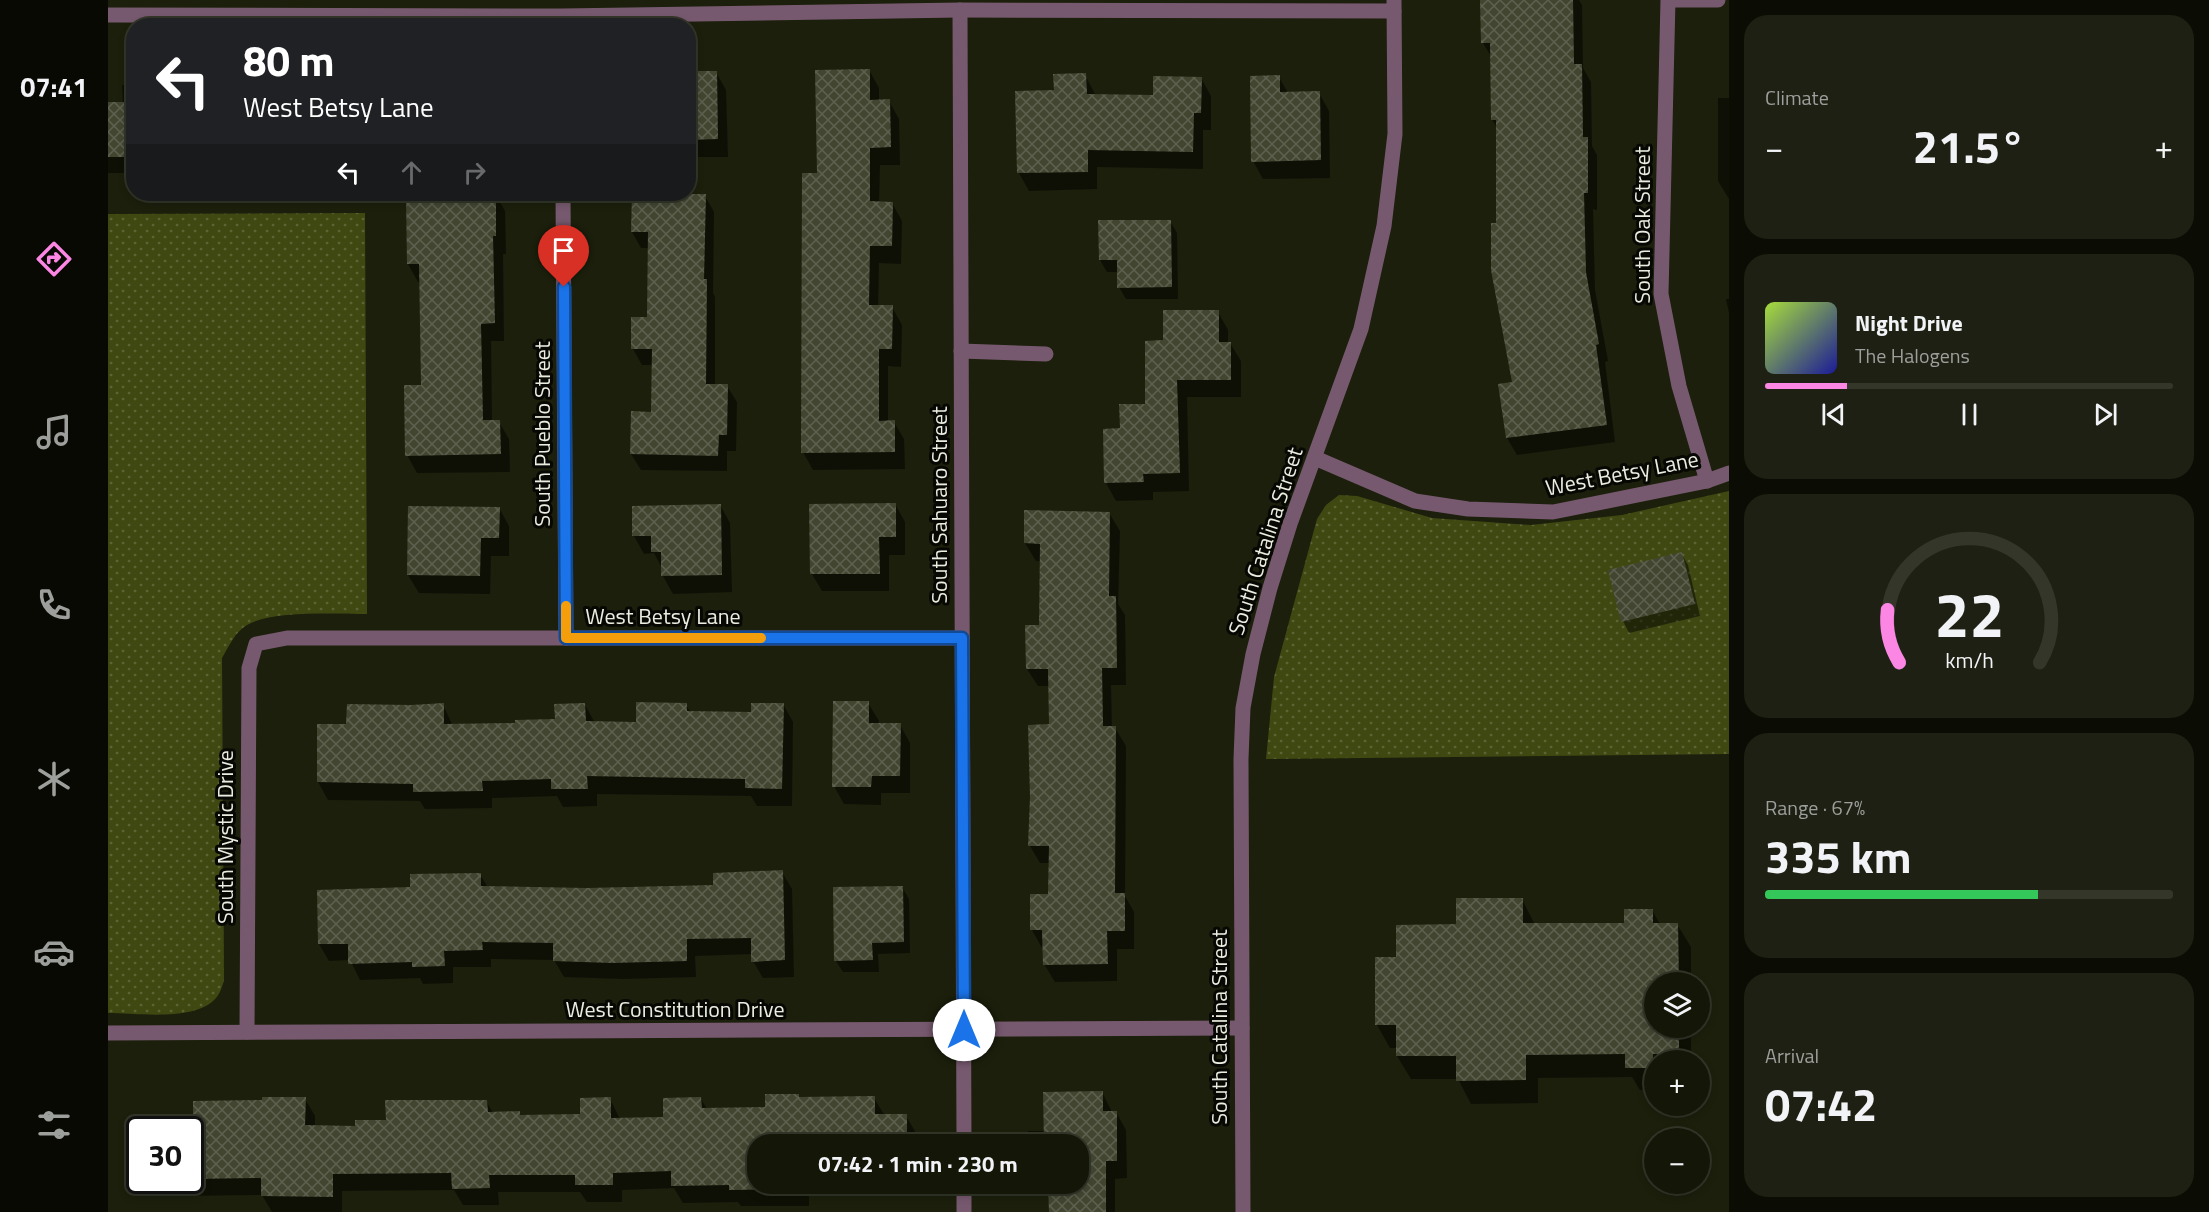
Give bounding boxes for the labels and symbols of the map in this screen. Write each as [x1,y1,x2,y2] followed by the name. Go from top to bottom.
[1625,146,1659,304] street label: South Oak Street
[538,225,589,287] pin
[525,341,559,527] street label: South Pueblo Street
[922,406,956,604] street label: South Sahuaro Street
[1543,441,1701,505] street label: West Betsy Lane
[1219,442,1311,639] street label: South Catalina Street
[585,599,741,633] street label: West Betsy Lane
[208,750,242,924] street label: South Mystic Drive
[1202,929,1236,1125] street label: South Catalina Street
[565,992,785,1026] street label: West Constitution Drive
[932,998,996,1062] position arrow
[126,1116,204,1194] speed limit sign: 30

